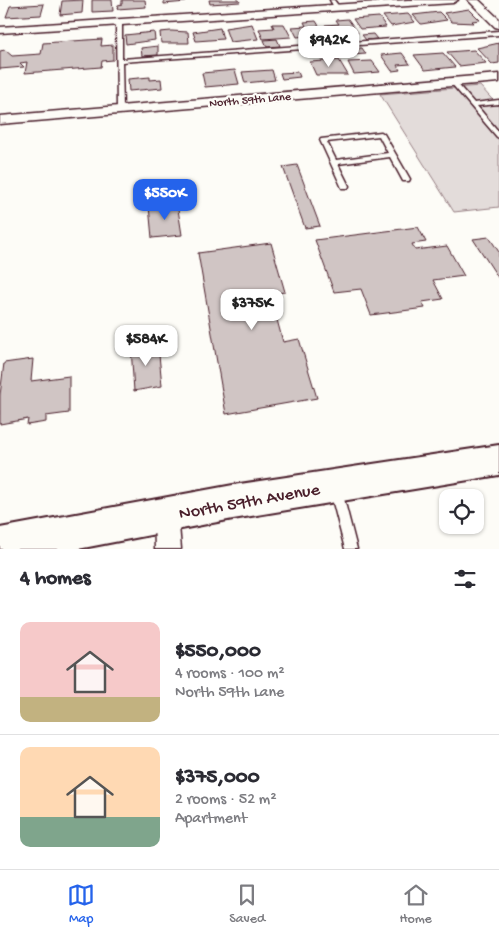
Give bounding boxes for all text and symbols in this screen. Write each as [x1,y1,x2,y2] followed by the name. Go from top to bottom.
[294,26,364,68] pin: $942K
[309,32,349,51] text: $942K
[209,90,292,112] street label: North 59th Lane
[130,178,200,221] pin: $550K
[144,185,186,204] text: $550K
[217,288,287,331] pin: $375K
[231,295,273,314] text: $375K
[111,324,181,367] pin: $584K
[126,331,166,350] text: $584K
[177,480,322,525] street label: North 59th Avenue
[439,489,484,534] map controls
[439,489,484,534] button: locate
[451,565,479,593] icon: filters
[20,567,91,592] text: 4 homes
[175,640,261,665] text: $550,000
[60,642,120,702] icon: home
[175,665,285,684] text: 4 rooms · 100 m²
[175,684,284,703] text: North 59th Lane
[175,766,260,791] text: $375,000
[60,767,120,827] icon: home
[175,791,277,810] text: 2 rooms · 52 m²
[175,810,247,829] text: Apartment
[67,881,95,928] tab: Map
[229,881,265,928] tab: Saved
[399,881,432,928] tab: Home

